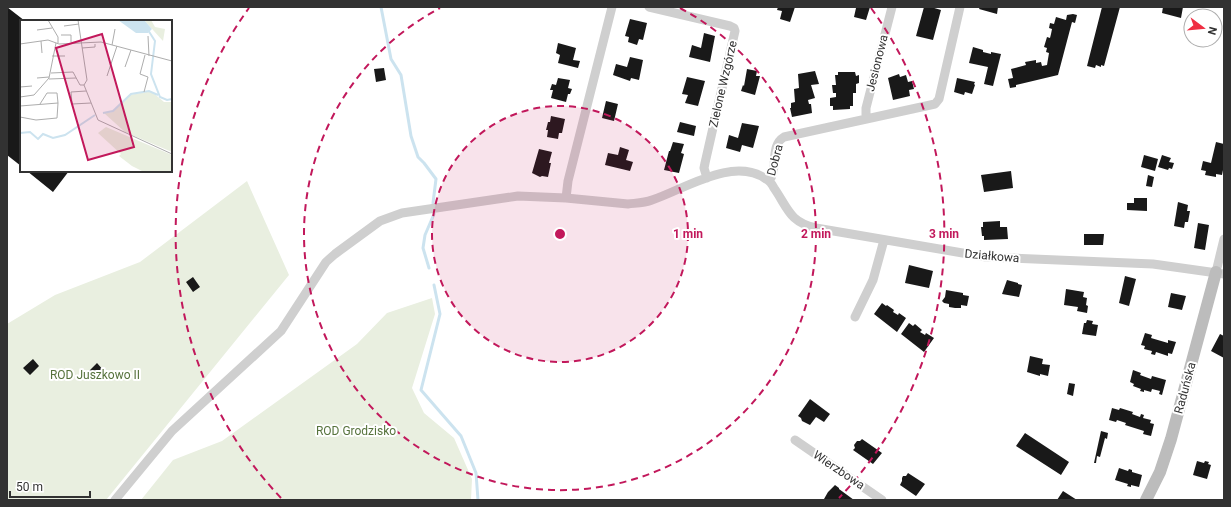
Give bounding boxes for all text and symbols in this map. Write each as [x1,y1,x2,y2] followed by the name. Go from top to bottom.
[1183,8,1223,48] north arrow
[20,20,172,172] inset map
[1205,25,1219,36] text: N
[863,33,891,93] street label: Jesionowa
[706,39,740,129] street label: Zielone Wzgórze
[764,143,786,177] street label: Dobra
[553,227,567,241] centre of rings
[673,227,703,241] text: 1 min
[801,227,831,241] text: 2 min
[929,227,959,241] text: 3 min
[964,247,1020,265] street label: Działkowa
[1171,361,1199,415] street label: Raduńska
[50,368,140,382] park label: ROD Juszkowo II
[316,424,396,438] park label: ROD Grodzisko
[811,448,867,492] street label: Wierzbowa
[10,473,90,499] scale bar
[16,480,43,494] text: 50 m

